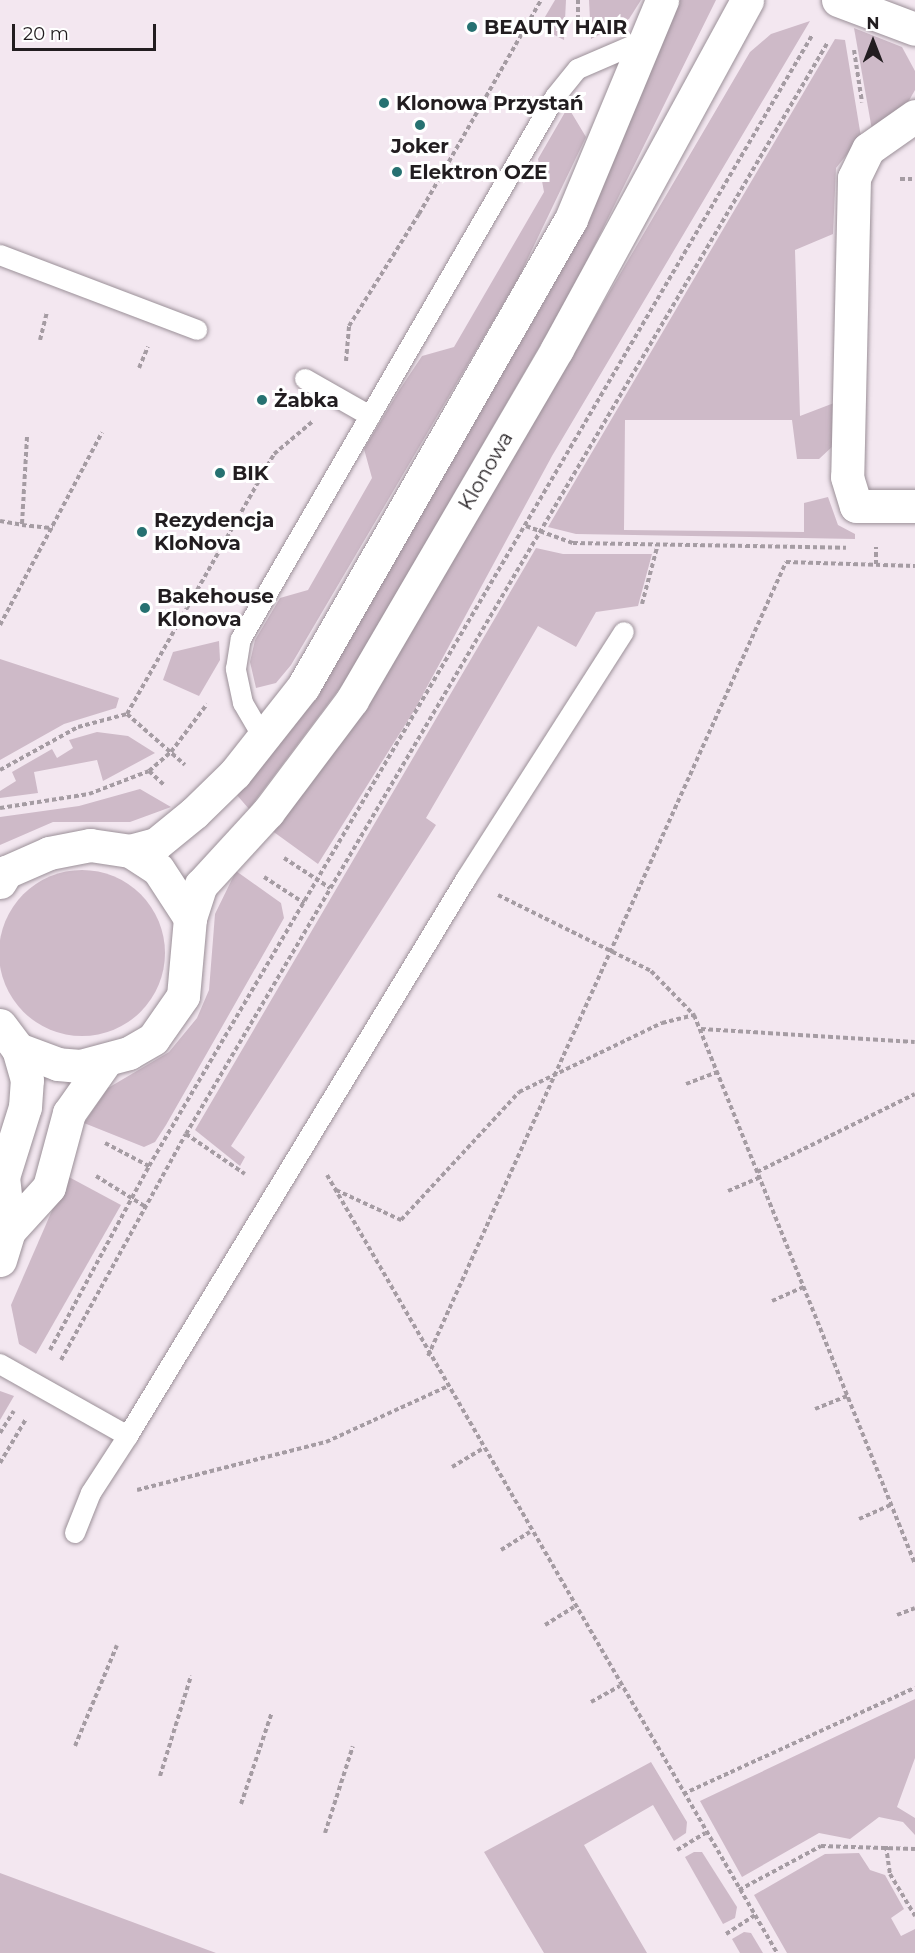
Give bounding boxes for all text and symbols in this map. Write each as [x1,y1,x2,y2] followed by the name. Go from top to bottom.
[15,12,159,50] scale bar
[843,12,903,72] north arrow
[867,14,879,33] text: N
[484,15,627,39] place label: BEAUTY HAIR
[465,20,479,34] marker: BEAUTY HAIR
[23,23,69,45] text: 20 m
[396,91,584,115] place label: Klonowa Przystań
[377,96,391,110] marker: Klonowa Przystań
[413,118,427,132] marker: Joker
[391,134,449,158] place label: Joker
[409,160,547,184] place label: Elektron OZE
[390,165,404,179] marker: Elektron OZE
[274,388,339,412] place label: Żabka
[255,393,269,407] marker: Żabka
[454,427,518,515] street label: Klonowa
[232,461,269,485] place label: BIK
[213,466,227,480] marker: BIK
[154,508,274,555] place label: Rezydencja KloNova
[135,525,149,539] marker: Rezydencja KloNova
[157,584,274,631] place label: Bakehouse Klonova
[138,601,152,615] marker: Bakehouse Klonova

